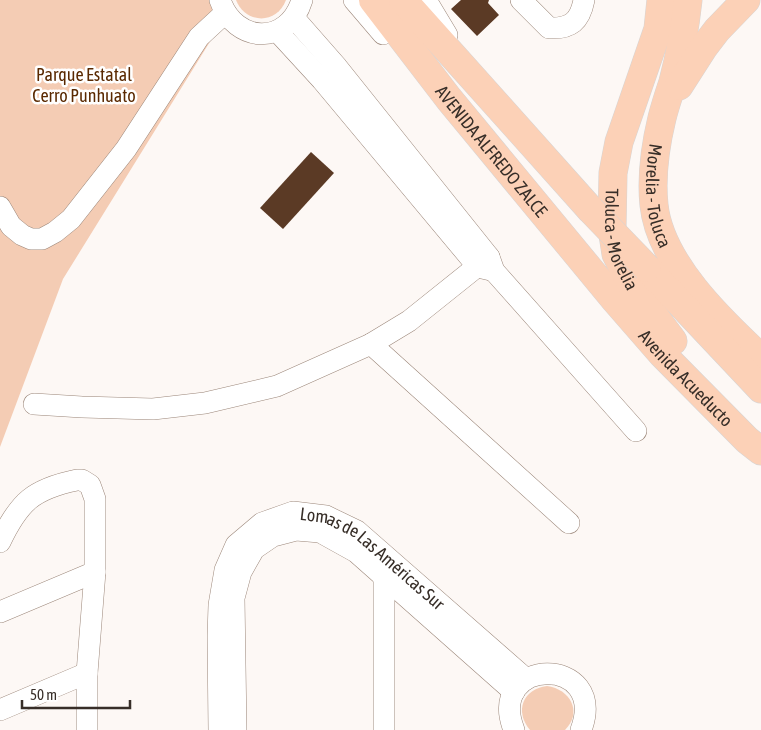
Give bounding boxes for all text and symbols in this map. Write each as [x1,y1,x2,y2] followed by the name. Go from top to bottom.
[32,64,136,106] park label: Parque Estatal Cerro Punhuato
[432,81,552,221] street label: AVENIDA ALFREDO ZALCE
[642,143,676,251] street label: Morelia - Toluca
[601,188,643,293] street label: Toluca - Morelia
[635,325,738,430] street label: Avenida Acueducto
[299,502,450,614] street label: Lomas de Las Américas Sur
[22,678,130,710] scale bar
[30,686,57,703] text: 50 m

